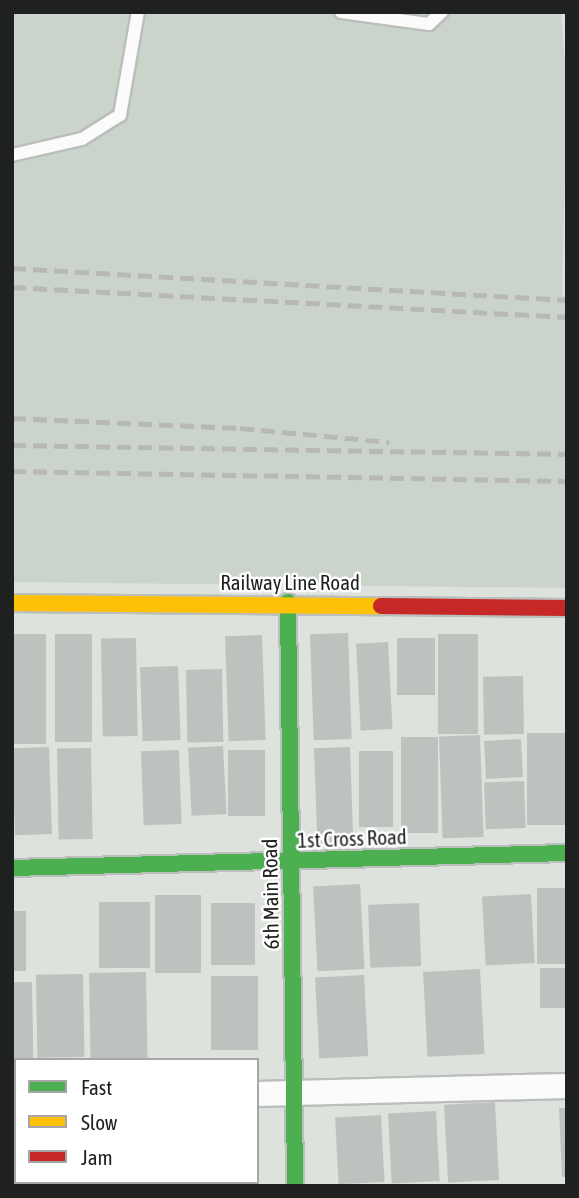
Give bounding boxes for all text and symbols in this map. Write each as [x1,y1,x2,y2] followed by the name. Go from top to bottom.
[220,569,360,595] street label: Railway Line Road
[297,823,407,853] street label: 1st Cross Road
[256,838,284,950] street label: 6th Main Road
[14,1058,259,1184] legend
[81,1075,112,1099] text: Fast
[81,1110,117,1134] text: Slow
[81,1145,113,1169] text: Jam

